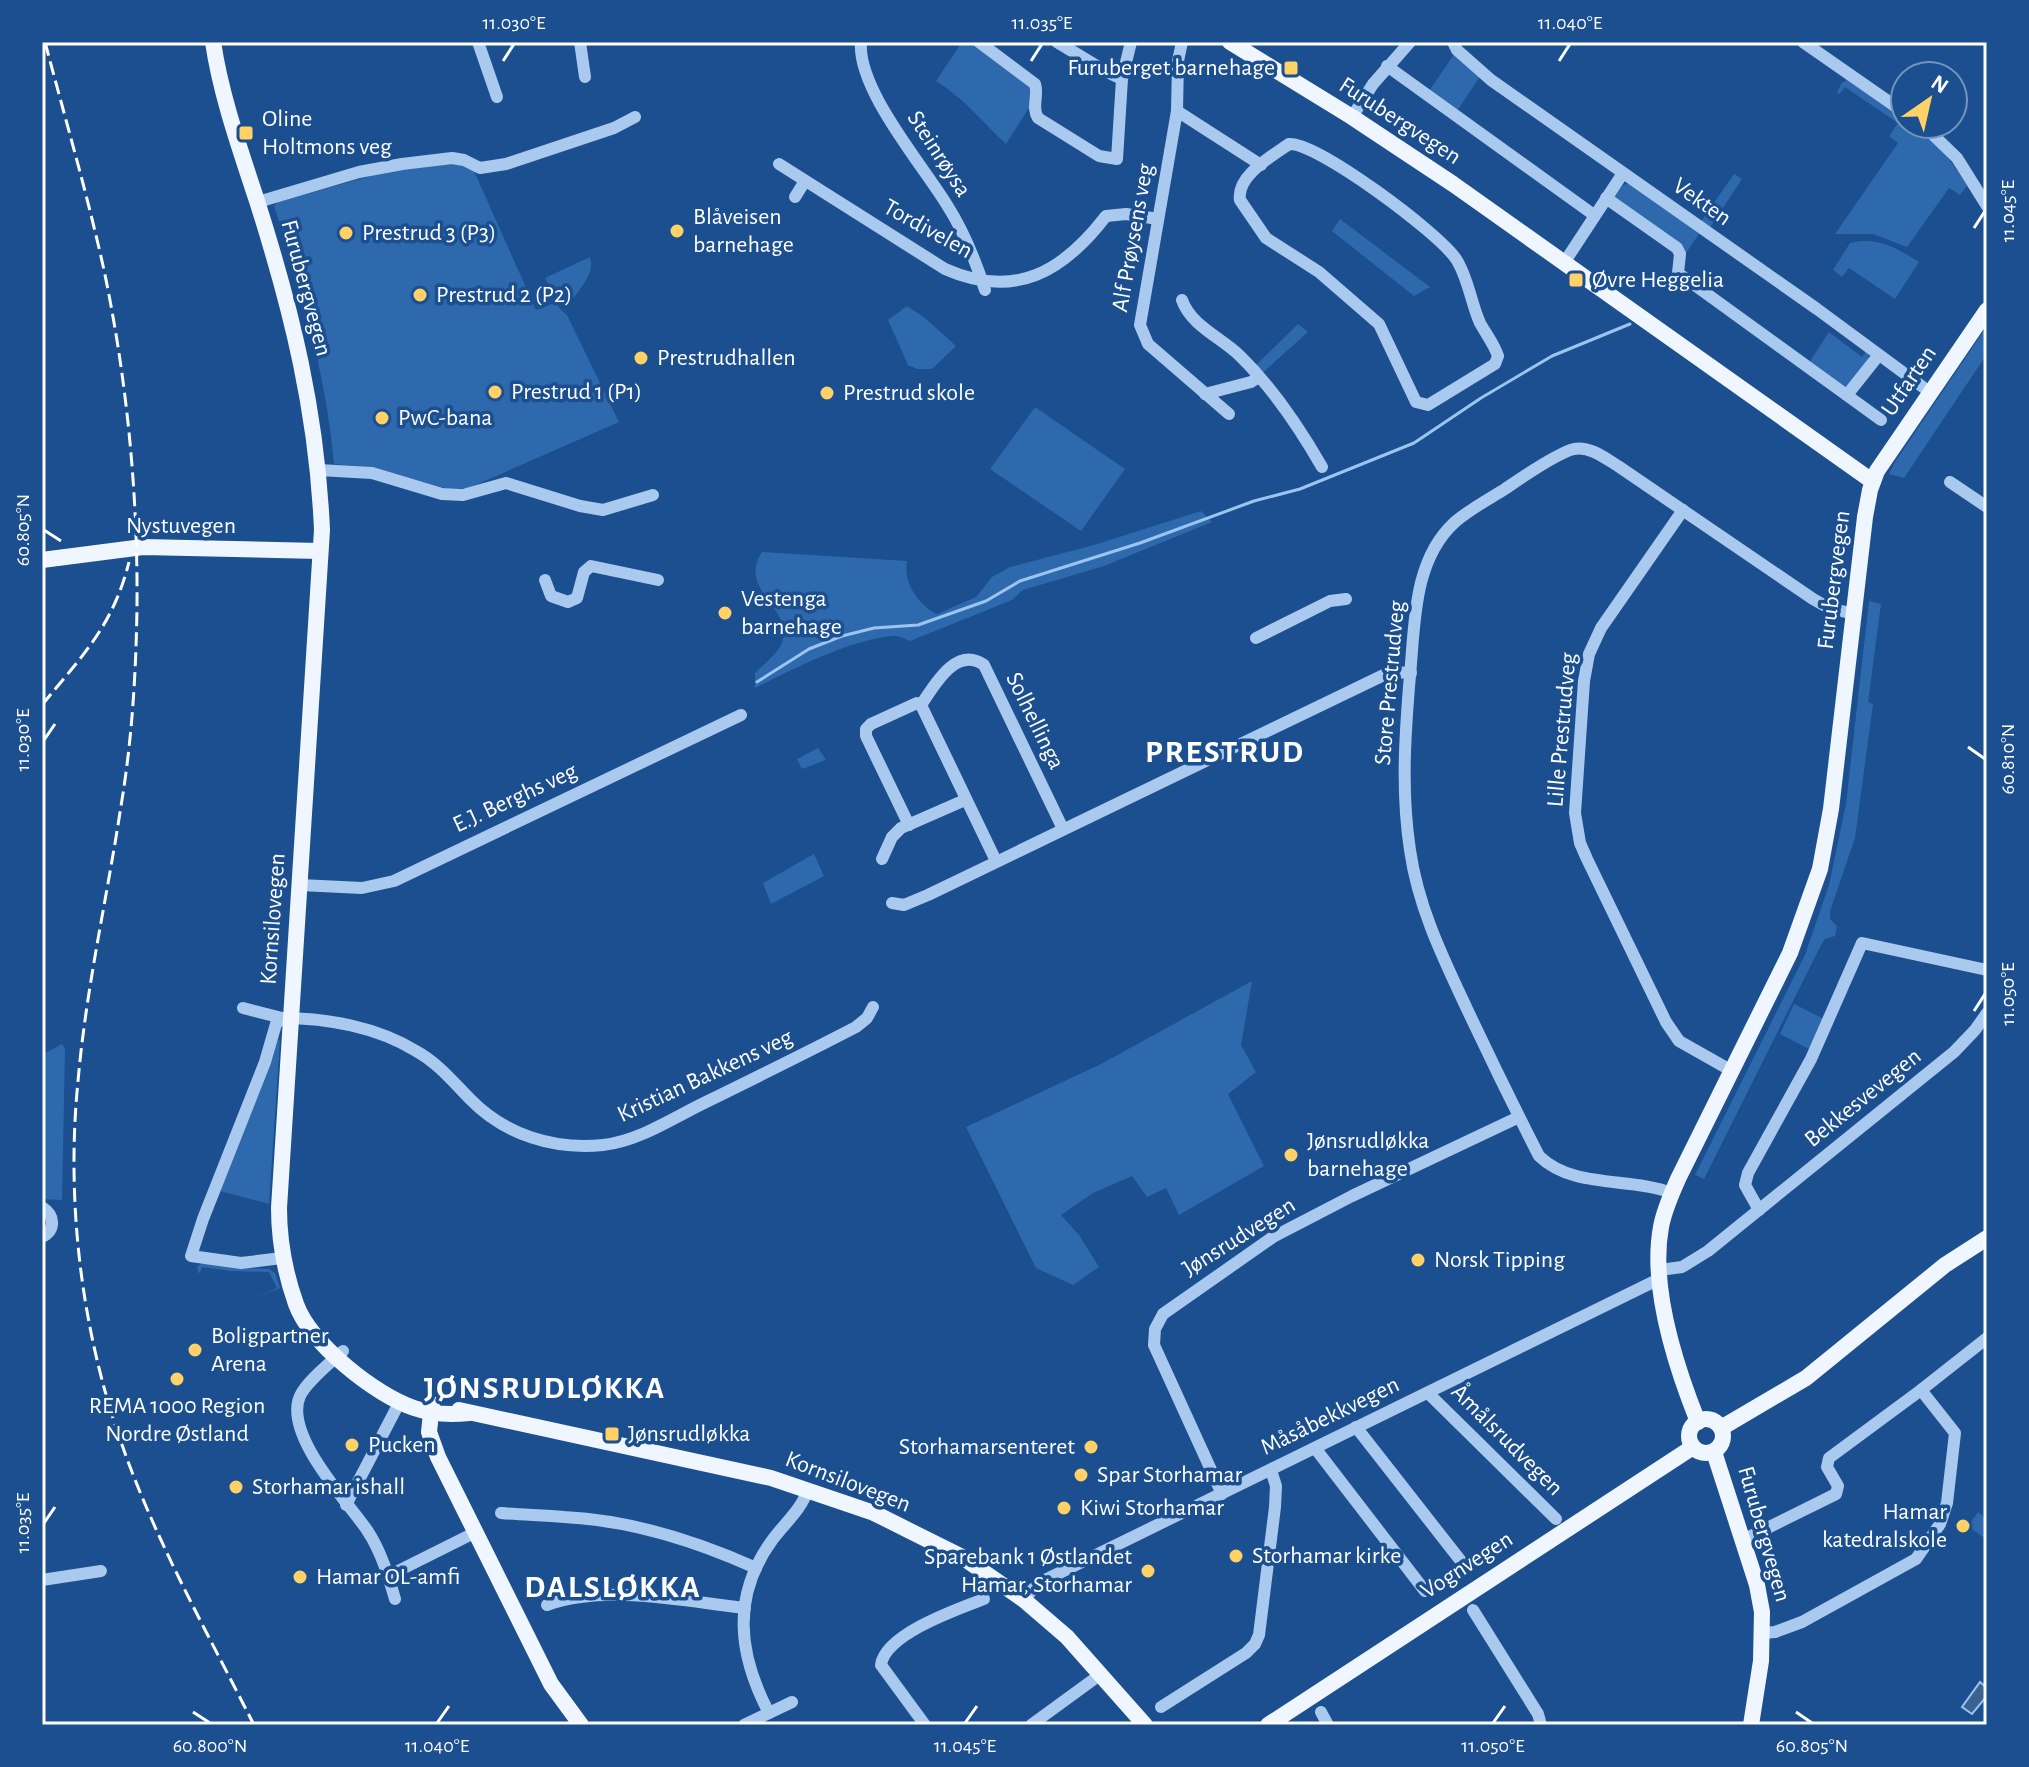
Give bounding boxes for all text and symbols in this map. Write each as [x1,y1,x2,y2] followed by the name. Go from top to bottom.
[482,13,546,33] text: 11.030°E
[1012,13,1073,33] text: 11.035°E
[1538,13,1603,33] text: 11.040°E
[1067,56,1275,80] place label: Furuberget barnehage
[1282,59,1300,77] marker: Furuberget barnehage
[1889,60,1969,140] north arrow
[1927,71,1952,98] text: N
[1335,73,1465,169] street label: Furubergvegen
[262,107,392,159] place label: Oline Holtmons veg
[903,107,975,201] street label: Steinrøysa
[237,124,255,142] marker: Oline Holtmons veg
[1108,162,1158,314] street label: Alf Prøysens veg
[1668,173,1736,231] street label: Vekten
[1998,179,2018,242] text: 11.045°E
[879,195,977,263] street label: Tordivelen
[693,205,794,257] place label: Blåveisen barnehage
[276,217,336,359] street label: Furubergvegen
[362,221,496,245] place label: Prestrud 3 (P3)
[668,222,686,240] marker: Blåveisen barnehage
[337,224,355,242] marker: Prestrud 3 (P3)
[1592,268,1724,292] place label: Øvre Heggelia
[1567,271,1585,289] marker: Øvre Heggelia
[436,283,572,307] place label: Prestrud 2 (P2)
[411,286,429,304] marker: Prestrud 2 (P2)
[1877,342,1941,420] street label: Utfarten
[657,346,796,370] place label: Prestrudhallen
[632,349,650,367] marker: Prestrudhallen
[511,380,642,404] place label: Prestrud 1 (P1)
[843,381,975,405] place label: Prestrud skole
[486,383,504,401] marker: Prestrud 1 (P1)
[818,384,836,402] marker: Prestrud skole
[398,406,492,430] place label: PwC-bana
[373,409,391,427] marker: PwC-bana
[13,494,33,566] text: 60.805°N
[1814,509,1854,651] street label: Furubergvegen
[126,514,236,538] street label: Nystuvegen
[741,587,842,639] place label: Vestenga barnehage
[1371,599,1409,766] street label: Store Prestrudveg
[716,604,734,622] marker: Vestenga barnehage
[1543,652,1581,808] street label: Lille Prestrudveg
[1001,669,1069,773] street label: Solhellinga
[13,708,33,772] text: 11.030°E
[1998,724,2018,794] text: 60.810°N
[1145,736,1305,768] district label: PRESTRUD
[449,759,581,837] street label: E.J. Berghs veg
[256,852,290,986] street label: Kornsilovegen
[1998,962,2018,1026] text: 11.050°E
[614,1025,796,1127] street label: Kristian Bakkens veg
[1800,1044,1926,1152] street label: Bekkesvevegen
[1307,1129,1429,1181] place label: Jønsrudløkka barnehage
[1282,1146,1300,1164] marker: Jønsrudløkka barnehage
[1178,1193,1300,1281] street label: Jønsrudvegen
[1434,1248,1565,1272] place label: Norsk Tipping
[1409,1251,1427,1269] marker: Norsk Tipping
[211,1324,329,1376] place label: Boligpartner Arena
[186,1341,204,1359] marker: Boligpartner Arena
[168,1370,186,1388] marker: REMA 1000 Region Nordre Østland
[424,1372,666,1404] district label: JØNSRUDLØKKA
[1257,1372,1403,1460] street label: Måsåbekkvegen
[1447,1378,1569,1500] street label: Åmålsrudvegen
[89,1394,265,1446] place label: REMA 1000 Region Nordre Østland
[628,1422,750,1446] place label: Jønsrudløkka
[603,1425,621,1443] marker: Jønsrudløkka
[368,1433,436,1457] place label: Pucken
[899,1435,1075,1459] place label: Storhamarsenteret
[343,1436,361,1454] marker: Pucken
[1082,1438,1100,1456] marker: Storhamarsenteret
[782,1447,914,1517] street label: Kornsilovegen
[1097,1463,1242,1487] place label: Spar Storhamar
[1733,1463,1795,1605] street label: Furubergvegen
[1072,1466,1090,1484] marker: Spar Storhamar
[252,1475,405,1499] place label: Storhamar ishall
[227,1478,245,1496] marker: Storhamar ishall
[13,1492,33,1554] text: 11.035°E
[1080,1496,1224,1520] place label: Kiwi Storhamar
[1055,1499,1073,1517] marker: Kiwi Storhamar
[1822,1500,1947,1552] place label: Hamar katedralskole
[1954,1517,1972,1535] marker: Hamar katedralskole
[1417,1527,1517,1603] street label: Vognvegen
[1252,1544,1401,1568] place label: Storhamar kirke
[924,1545,1132,1597] place label: Sparebank 1 Østlandet Hamar, Storhamar
[1227,1547,1245,1565] marker: Storhamar kirke
[1139,1562,1157,1580] marker: Sparebank 1 Østlandet Hamar, Storhamar
[316,1565,460,1589] place label: Hamar OL-amfi
[291,1568,309,1586] marker: Hamar OL-amfi
[524,1571,702,1603] district label: DALSLØKKA
[173,1736,247,1756] text: 60.800°N
[405,1736,470,1756] text: 11.040°E
[934,1736,997,1756] text: 11.045°E
[1461,1736,1525,1756] text: 11.050°E
[1776,1736,1848,1756] text: 60.805°N

